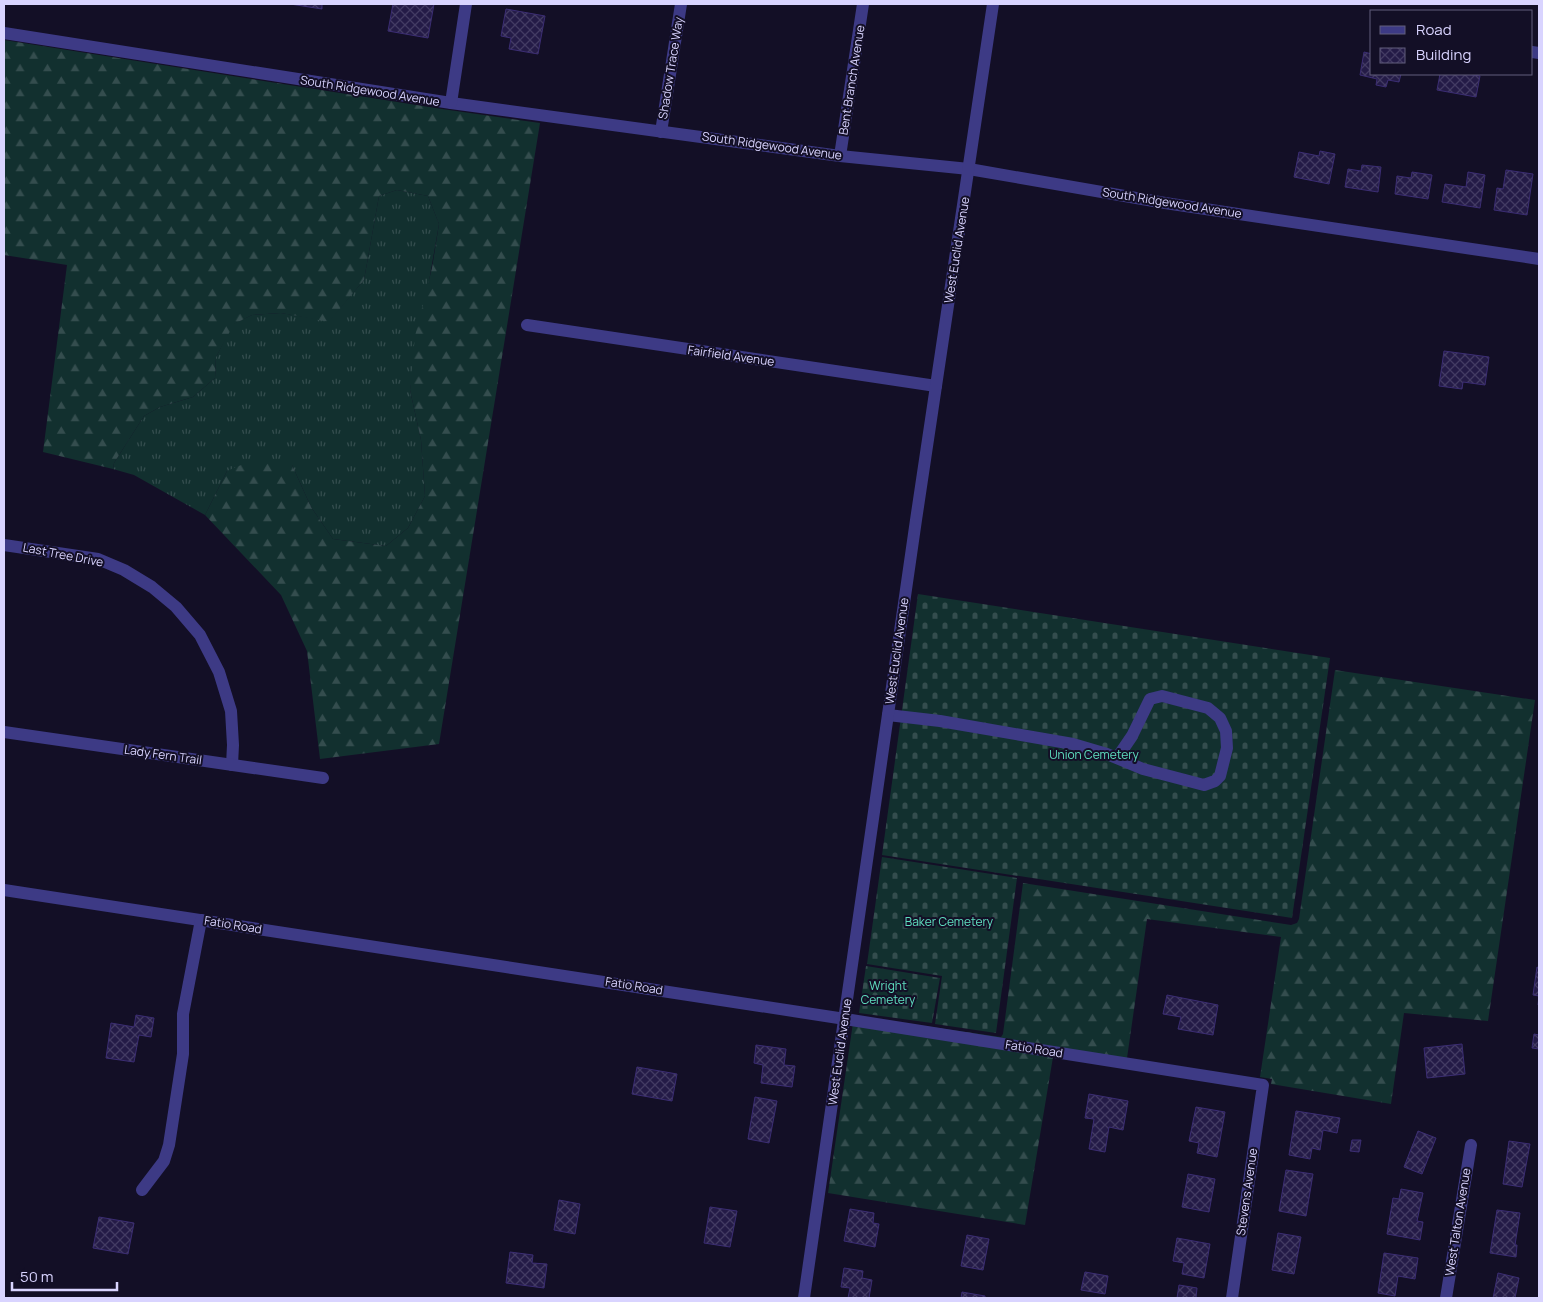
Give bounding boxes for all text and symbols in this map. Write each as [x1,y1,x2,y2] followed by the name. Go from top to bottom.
[1370,10,1533,75] legend
[654,15,687,120] street label: Shadow Trace Way
[1416,19,1452,40] text: Road
[834,24,869,136] street label: Bent Branch Avenue
[1416,44,1471,65] text: Building
[299,71,441,110] street label: South Ridgewood Avenue
[701,127,843,164] street label: South Ridgewood Avenue
[1101,183,1243,222] street label: South Ridgewood Avenue
[940,195,973,304] street label: West Euclid Avenue
[687,341,775,370] street label: Fairfield Avenue
[21,538,105,571] street label: Last Tree Drive
[881,596,912,705] street label: West Euclid Avenue
[123,741,203,768] street label: Lady Fern Trail
[1049,746,1140,763] park label: Union Cemetery
[203,912,263,937] street label: Fatio Road
[905,913,994,930] park label: Baker Cemetery
[604,973,664,998] street label: Fatio Road
[861,977,916,1008] park label: Wright Cemetery
[824,997,855,1106] street label: West Euclid Avenue
[1004,1036,1064,1061] street label: Fatio Road
[1232,1147,1261,1237] street label: Stevens Avenue
[1441,1167,1474,1277] street label: West Talton Avenue
[12,1260,118,1292] scale bar
[20,1266,54,1287] text: 50 m

